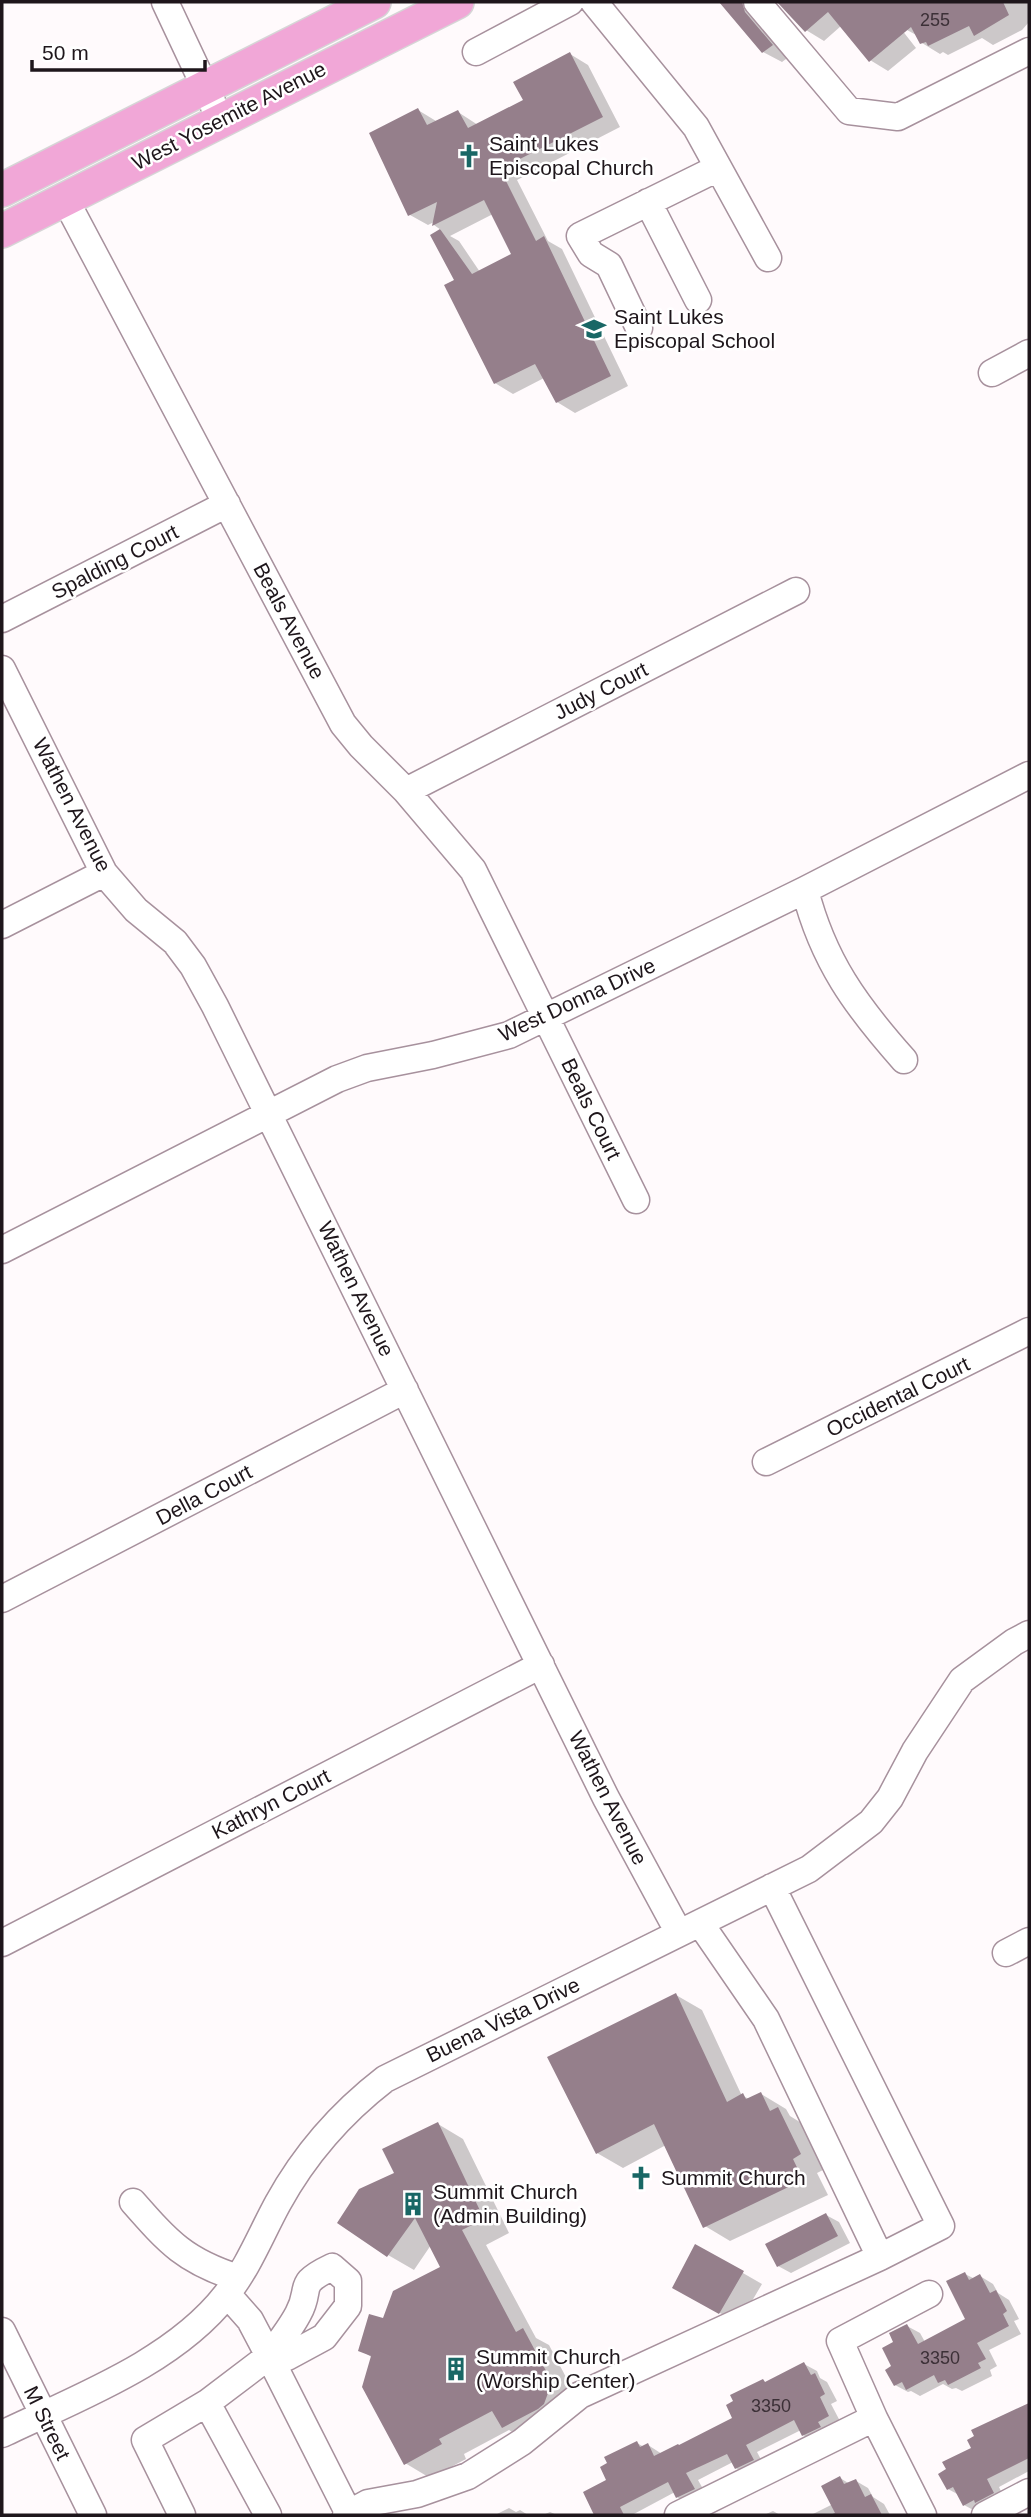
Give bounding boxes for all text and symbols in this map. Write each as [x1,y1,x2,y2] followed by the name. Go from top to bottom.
[920,10,950,30] house number: 255
[32,28,205,72] scale bar
[42,41,89,64] text: 50 m
[128,57,329,174] street label: West Yosemite Avenue
[489,132,654,179] place label: Saint Lukes Episcopal Church
[455,142,483,170] church icon: Saint Lukes Episcopal Church
[614,305,775,352] place label: Saint Lukes Episcopal School
[580,315,608,343] school or university icon: Saint Lukes Episcopal School
[48,520,182,603] street label: Spalding Court
[249,559,330,683] street label: Beals Avenue
[550,657,651,724] street label: Judy Court
[29,734,116,876] street label: Wathen Avenue
[495,953,659,1046] street label: West Donna Drive
[557,1054,626,1163] street label: Beals Court
[314,1218,399,1360] street label: Wathen Avenue
[822,1352,973,1441] street label: Occidental Court
[152,1460,256,1529] street label: Della Court
[565,1727,652,1869] street label: Wathen Avenue
[208,1764,334,1843] street label: Kathryn Court
[422,1972,583,2067] street label: Buena Vista Drive
[627,2164,655,2192] church icon: Summit Church
[661,2166,806,2189] place label: Summit Church
[433,2180,587,2227] place label: Summit Church (Admin Building)
[399,2190,427,2218] building icon: Summit Church (Admin Building)
[476,2345,636,2392] place label: Summit Church (Worship Center)
[920,2348,960,2368] house number: 3350
[442,2355,470,2383] building icon: Summit Church (Worship Center)
[20,2382,75,2464] street label: M Street
[751,2396,791,2416] house number: 3350

